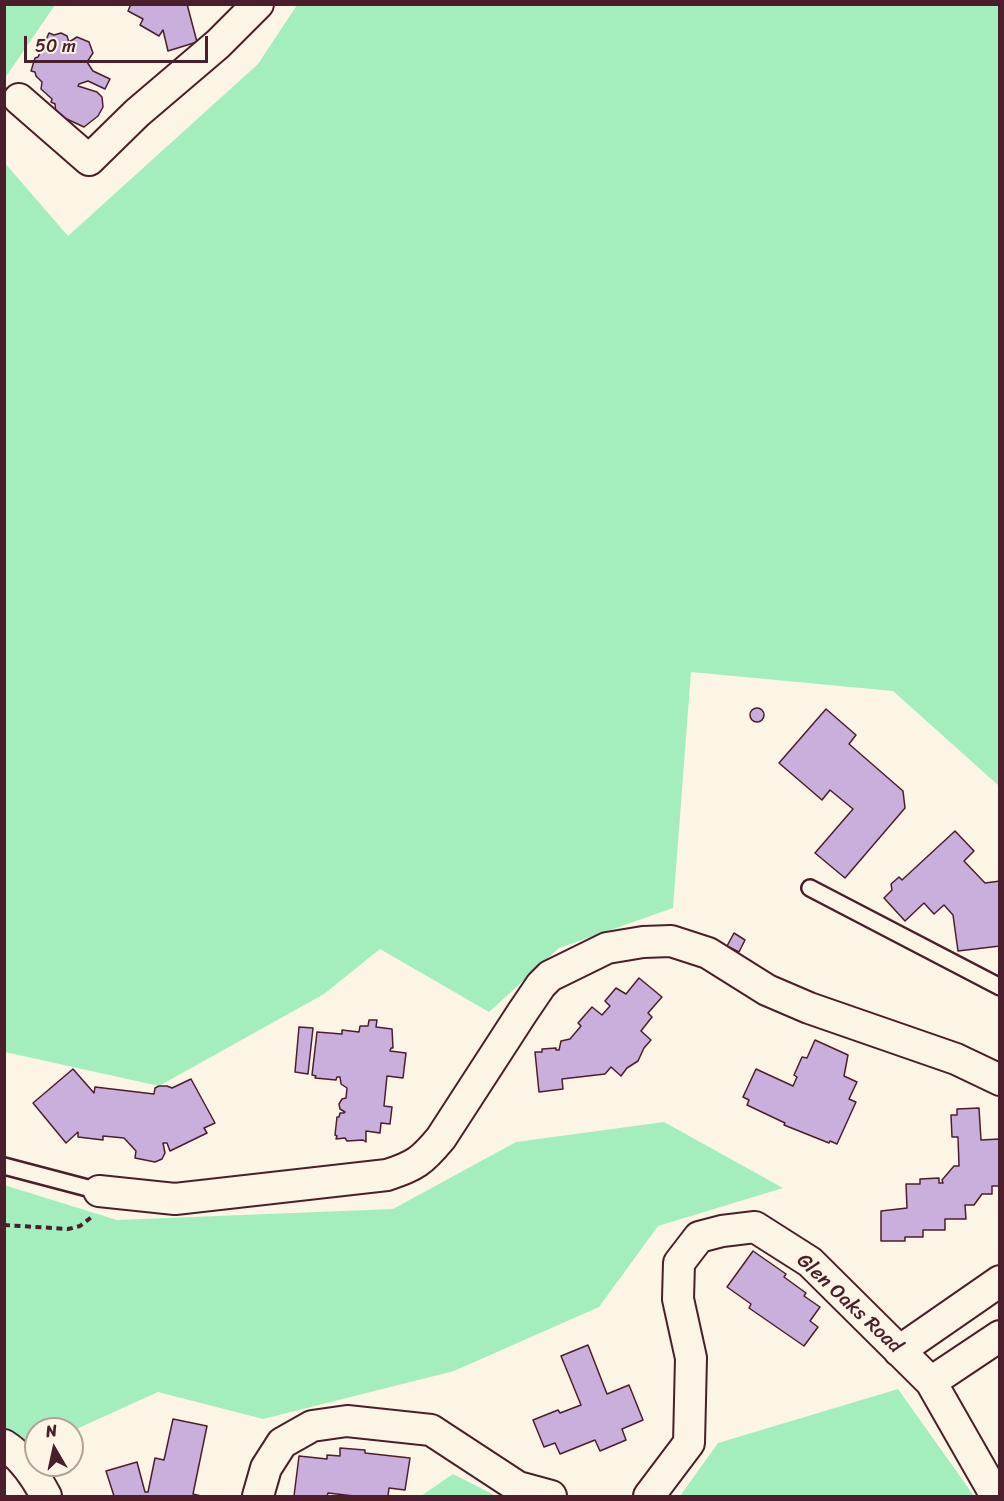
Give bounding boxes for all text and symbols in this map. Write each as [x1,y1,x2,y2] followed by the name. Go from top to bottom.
[27,24,212,62] scale bar
[35,30,76,62] text: 50 m
[791,1249,907,1359] street label: Glen Oaks Road
[44,1416,59,1446] text: N
[24,1417,84,1477] north arrow

